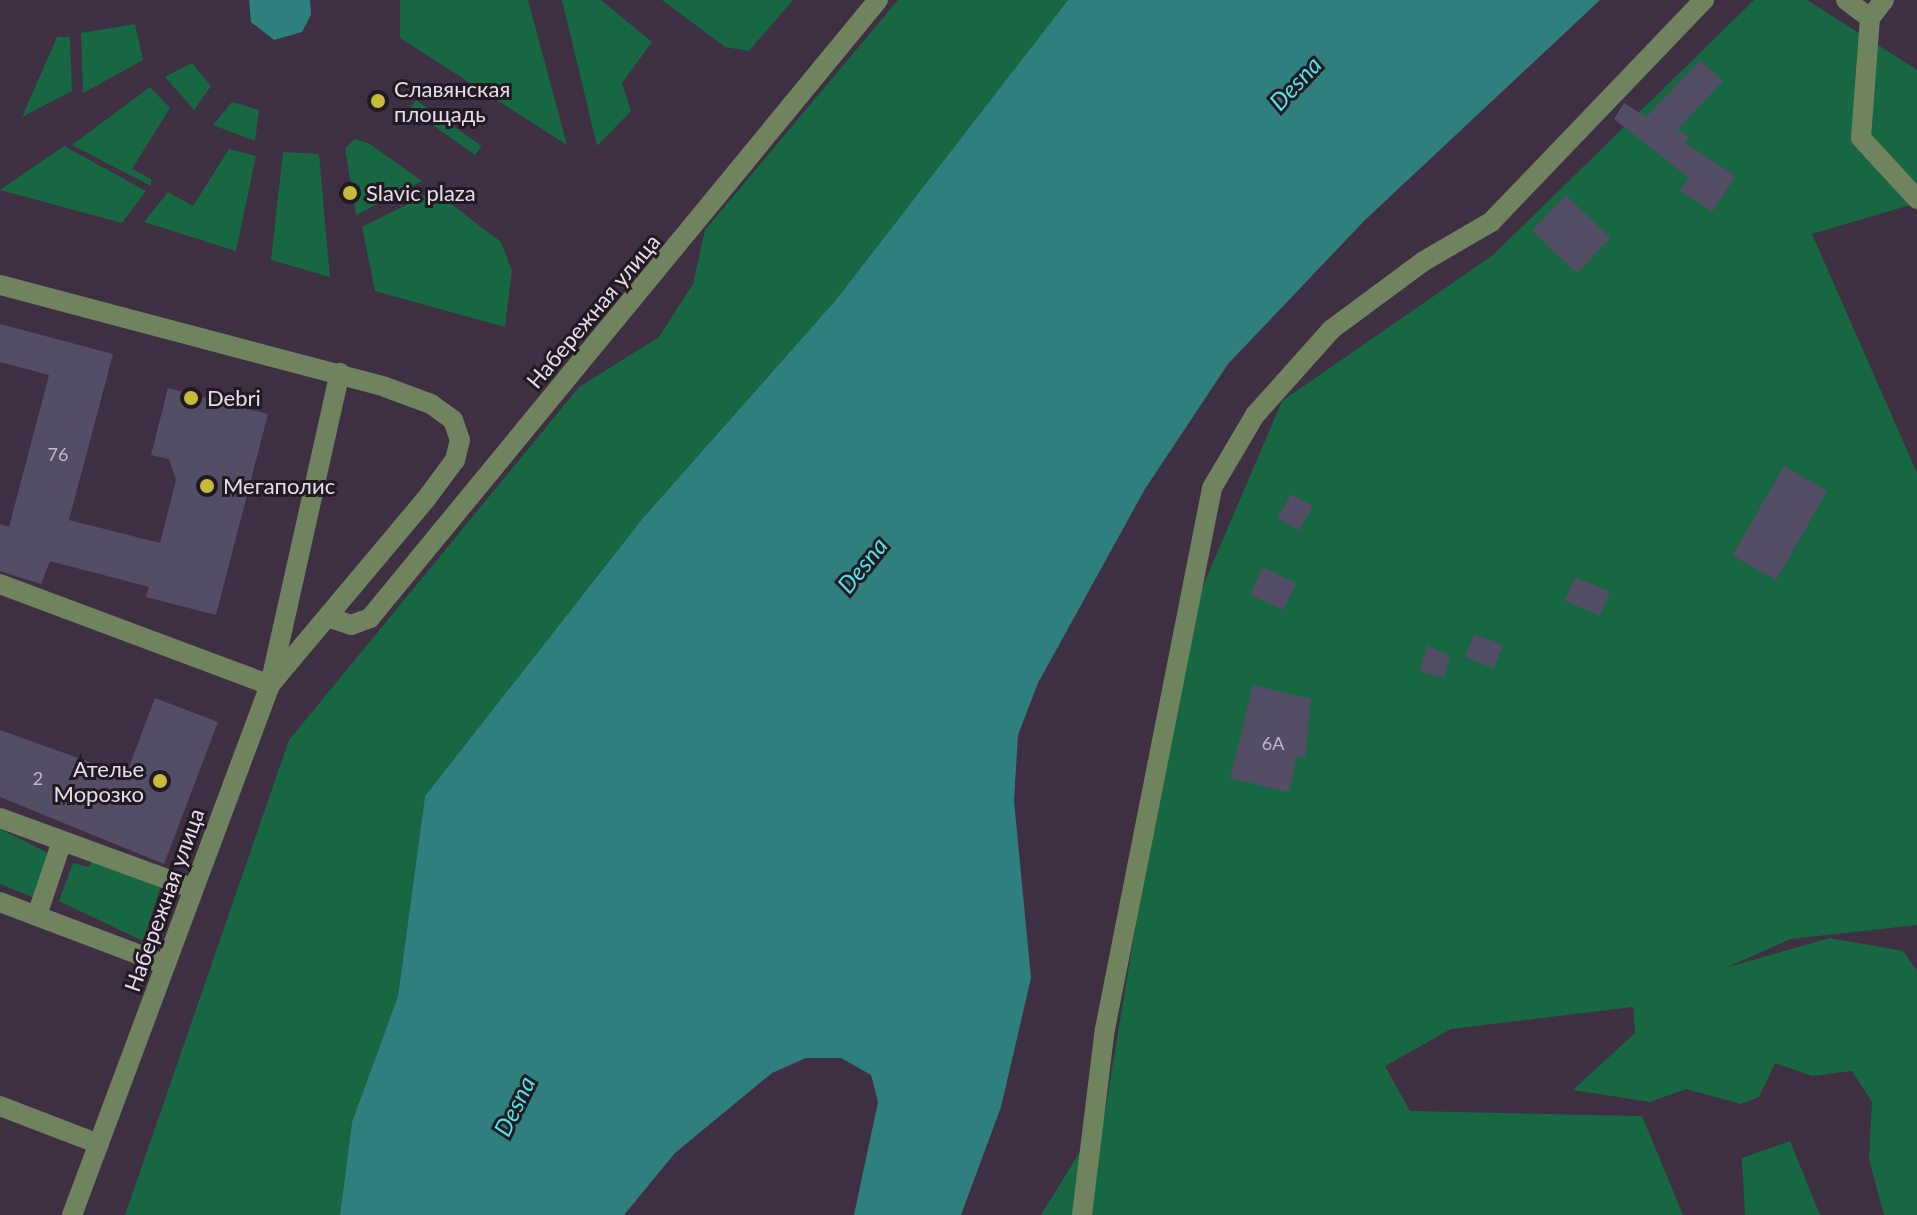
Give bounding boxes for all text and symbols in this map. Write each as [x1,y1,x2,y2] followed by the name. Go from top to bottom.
[1263,50,1327,116] water label: Desna
[394,75,510,126] place label: Славянская площадь
[369,92,387,110] marker: Славянская площадь
[366,180,476,206] place label: Slavic plaza
[341,184,359,202] marker: Slavic plaza
[521,229,665,393] street label: Набережная улица
[207,385,261,411] place label: Debri
[182,389,200,407] marker: Debri
[48,443,68,465] house number: 76
[223,473,335,499] place label: Мегаполис
[198,477,216,495] marker: Мегаполис
[831,531,893,599] water label: Desna
[1262,732,1284,754] house number: 6А
[54,755,144,806] place label: Ателье Морозко
[33,767,43,789] house number: 2
[151,772,169,790] marker: Ателье Морозко
[119,805,209,995] street label: Набережная улица
[487,1071,541,1141] water label: Desna

